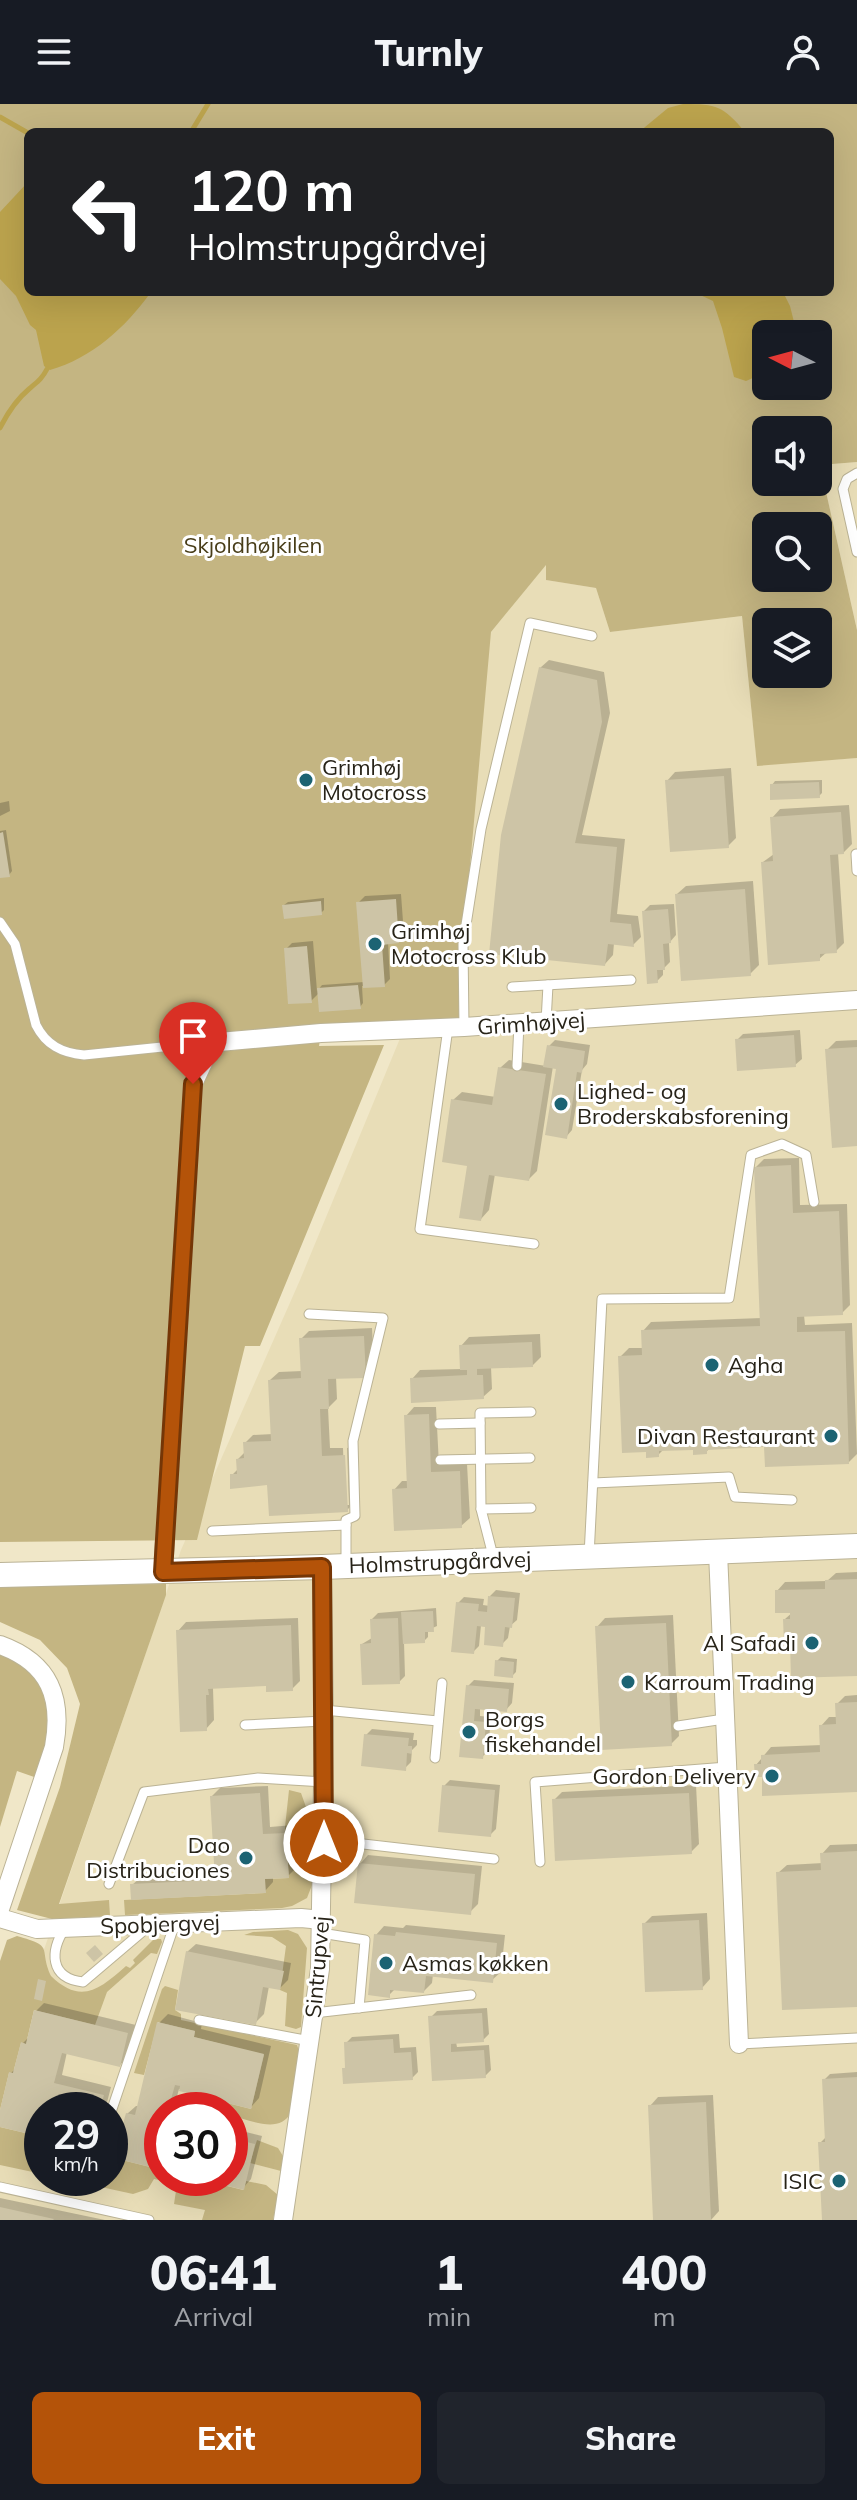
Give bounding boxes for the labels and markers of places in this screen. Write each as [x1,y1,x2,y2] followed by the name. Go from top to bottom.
[322,753,427,806] place label: Grimhøj Motocross
[297,771,315,789] marker: Grimhøj Motocross
[391,917,546,970] place label: Grimhøj Motocross Klub
[366,935,384,953] marker: Grimhøj Motocross Klub
[159,1002,227,1084] pin
[577,1077,789,1130] place label: Lighed- og Broderskabsforening
[552,1095,570,1113] marker: Lighed- og Broderskabsforening
[728,1351,783,1379] place label: Agha
[703,1356,721,1374] marker: Agha
[637,1422,815,1450] place label: Divan Restaurant
[822,1427,840,1445] marker: Divan Restaurant
[703,1629,796,1657] place label: Al Safadi
[803,1634,821,1652] marker: Al Safadi
[644,1668,815,1696] place label: Karroum Trading
[619,1673,637,1691] marker: Karroum Trading
[485,1705,601,1758] place label: Borgs fiskehandel
[460,1723,478,1741] marker: Borgs fiskehandel
[592,1762,756,1790] place label: Gordon Delivery
[763,1767,781,1785] marker: Gordon Delivery
[86,1831,230,1884] place label: Dao Distribuciones
[237,1849,255,1867] marker: Dao Distribuciones
[402,1949,549,1977] place label: Asmas køkken
[377,1954,395,1972] marker: Asmas køkken
[783,2167,823,2195] place label: ISIC
[830,2172,848,2190] marker: ISIC

